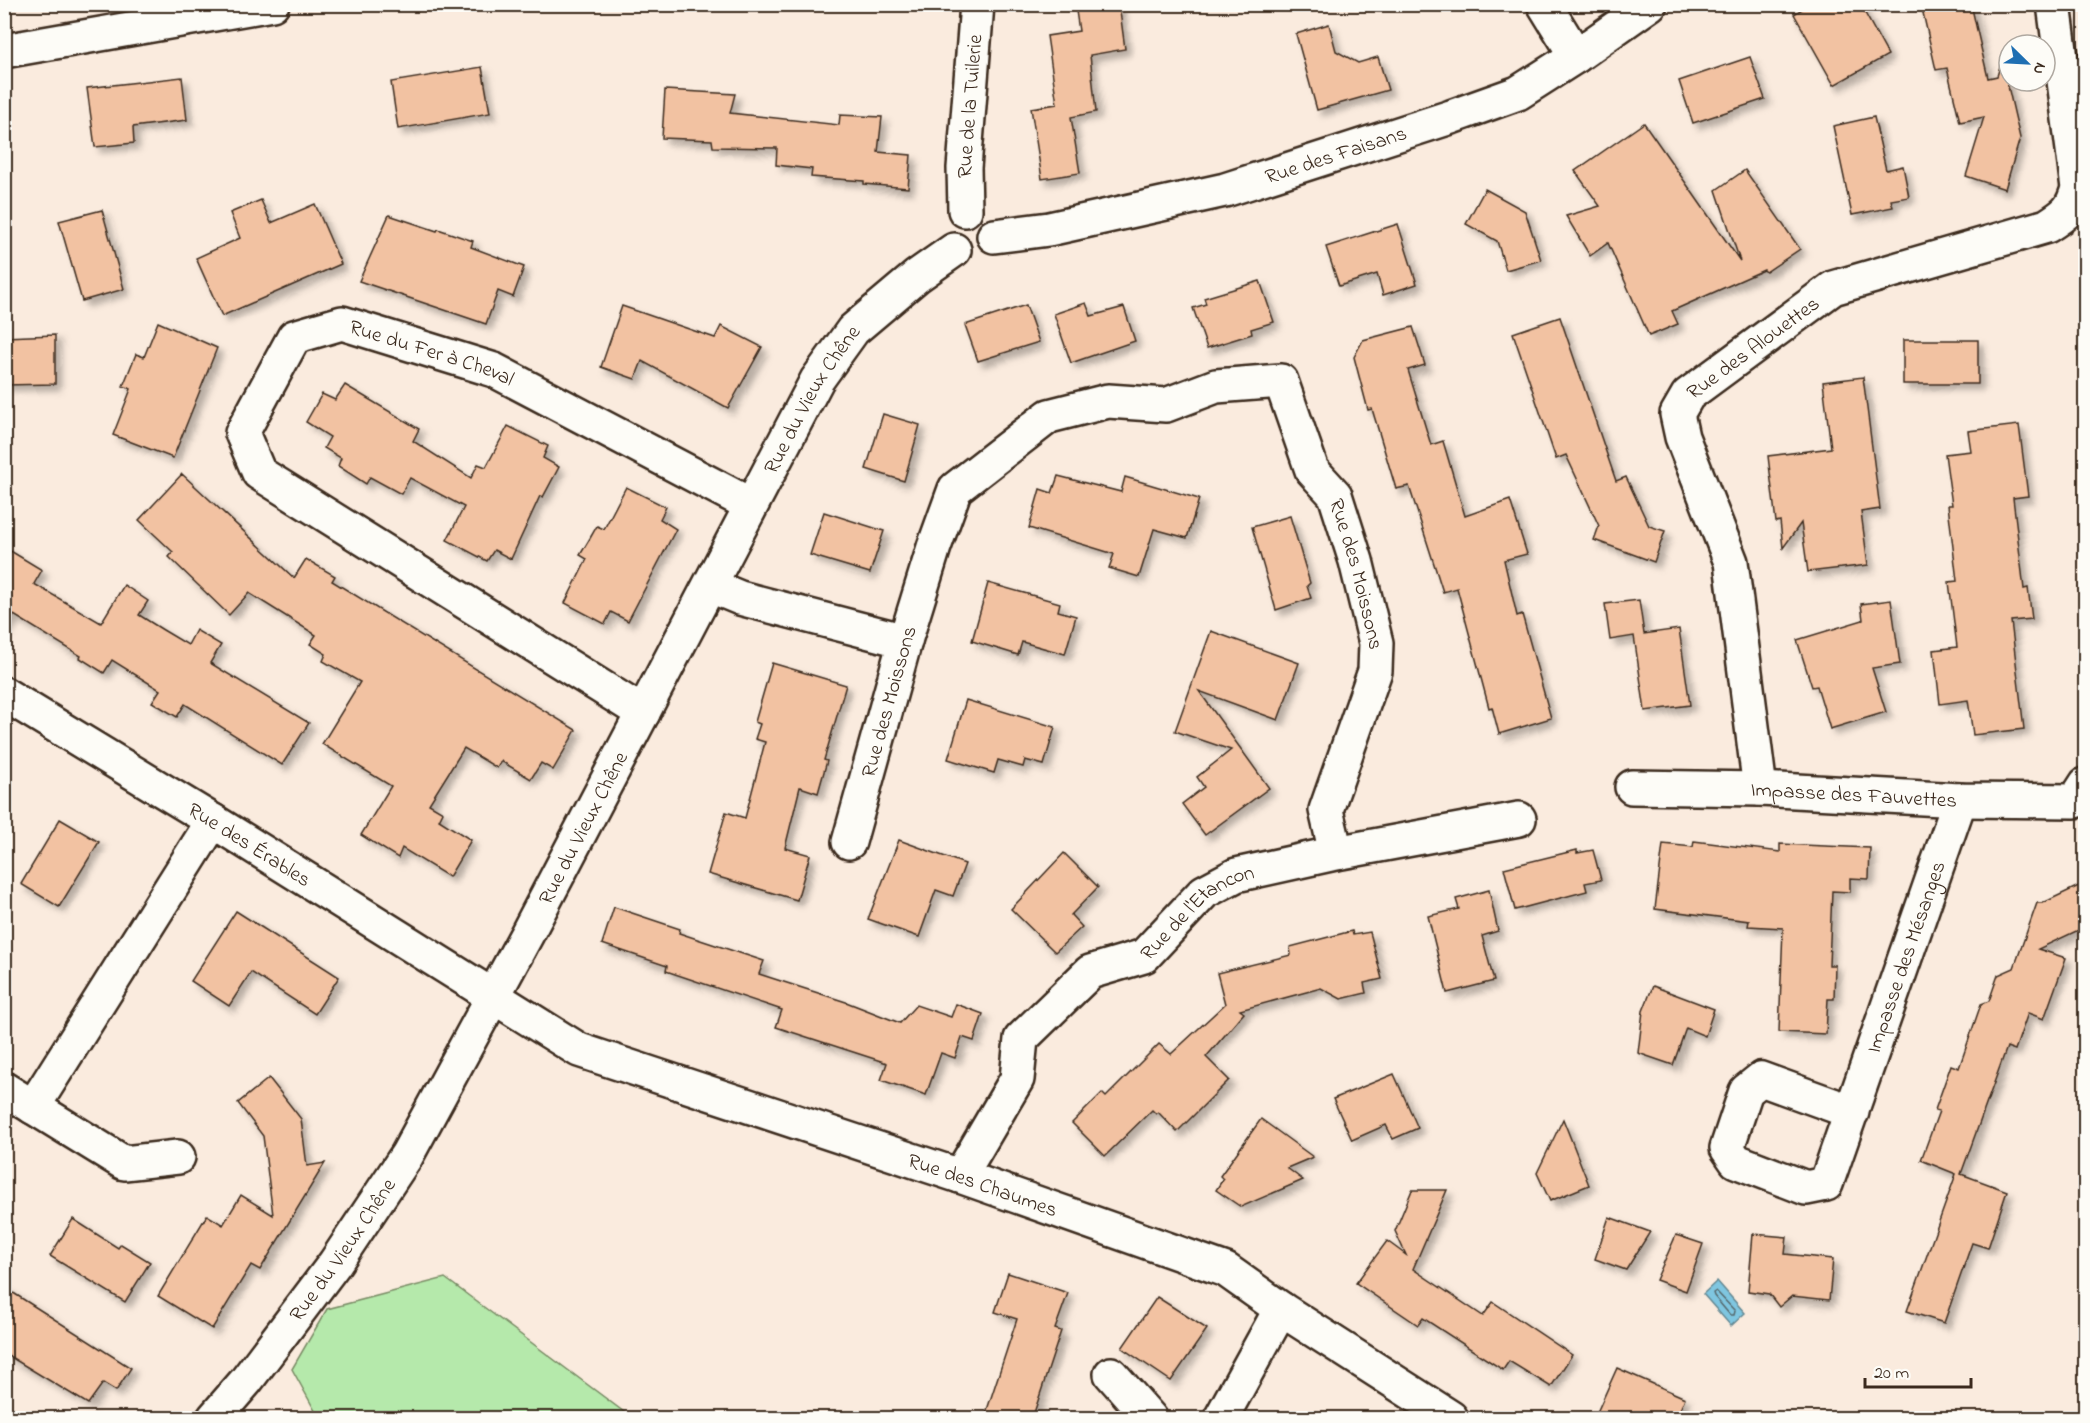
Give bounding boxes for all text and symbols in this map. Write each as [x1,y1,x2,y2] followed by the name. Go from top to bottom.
[951,33,992,178] street label: Rue de la Tuilerie
[1997,33,2057,93] north arrow
[2026,58,2052,78] text: N
[1262,119,1411,193] street label: Rue des Faisans
[1681,290,1827,408] street label: Rue des Alouettes
[345,313,519,395] street label: Rue du Fer à Cheval
[757,319,869,480] street label: Rue du Vieux Chêne
[1320,495,1389,650] street label: Rue des Moissons
[855,622,926,781] street label: Rue des Moissons
[532,746,637,910] street label: Rue du Vieux Chêne
[1750,776,1958,817] street label: Impasse des Fauvettes
[181,796,316,896] street label: Rue des Érables
[1860,857,1955,1057] street label: Impasse des Mésanges
[1134,858,1257,968] street label: Rue de l'Etancon
[903,1147,1061,1226] street label: Rue des Chaumes
[283,1172,405,1328] street label: Rue du Vieux Chêne
[1865,1351,1972,1389] scale bar
[1874,1361,1909,1387] text: 20 m

